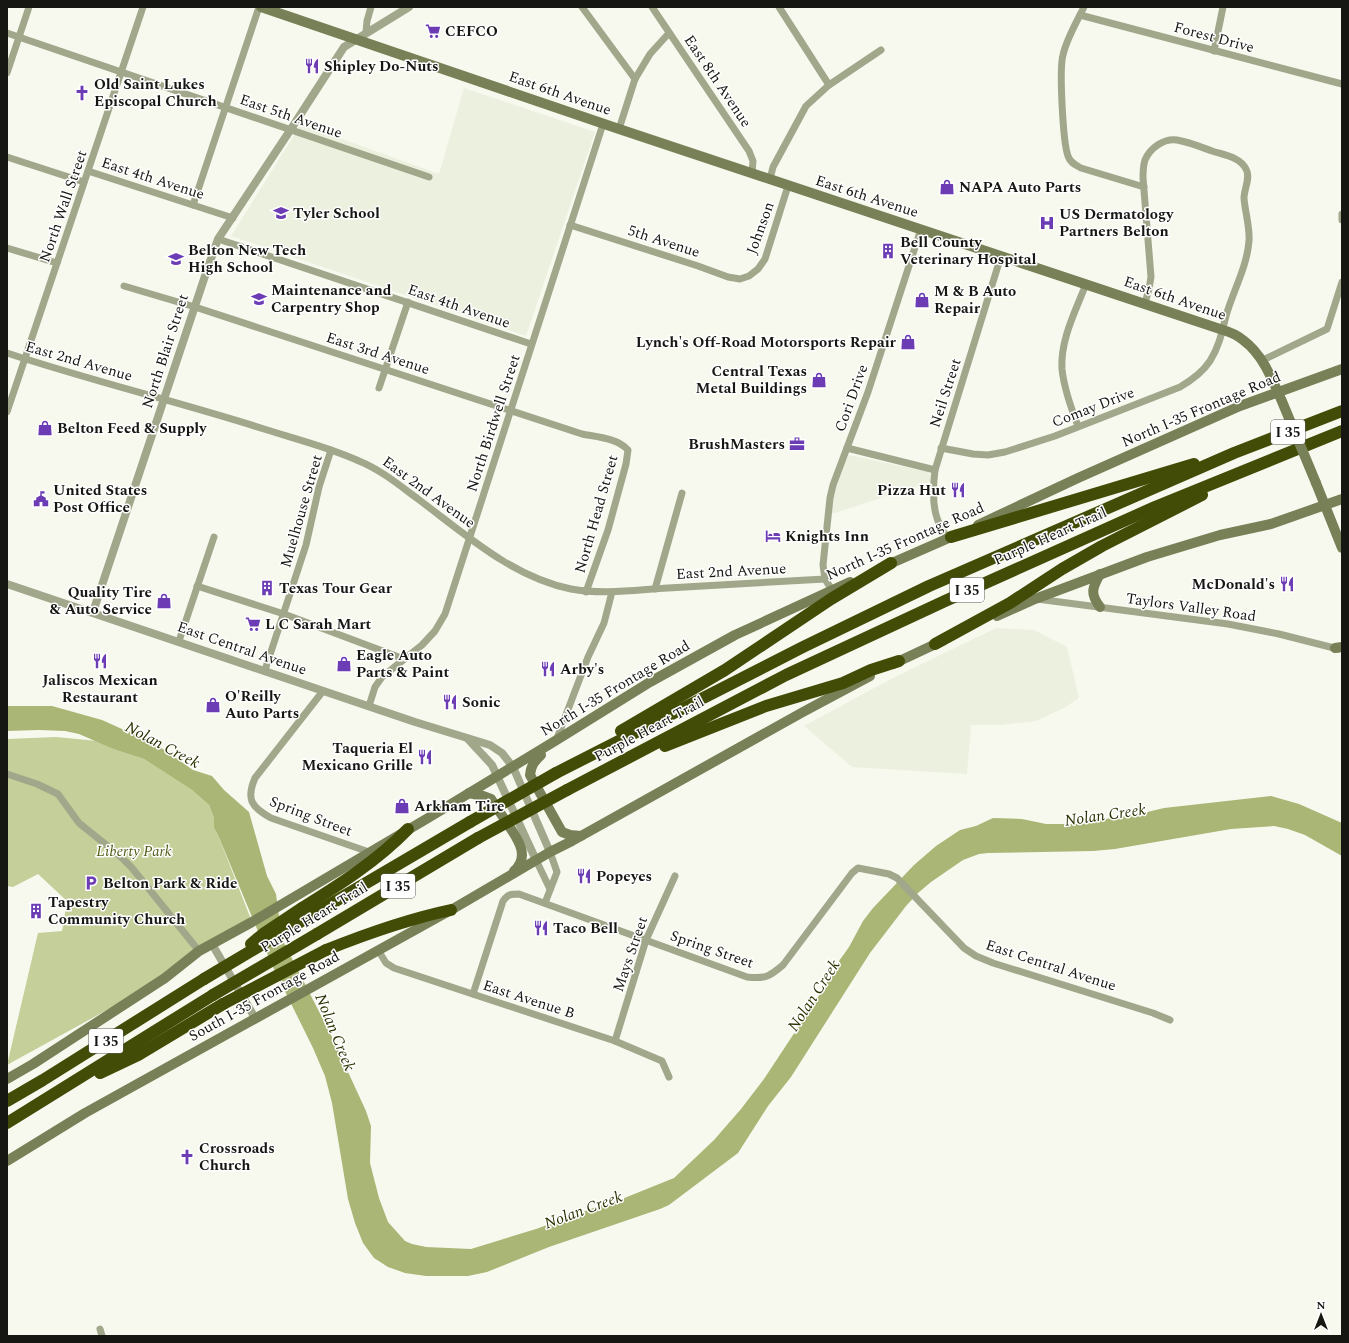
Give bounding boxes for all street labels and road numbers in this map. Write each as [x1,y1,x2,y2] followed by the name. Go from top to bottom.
[1171,16,1257,59] street label: Forest Drive
[678,30,757,132] street label: East 8th Avenue
[505,65,614,122] street label: East 6th Avenue
[236,88,345,145] street label: East 5th Avenue
[33,147,93,265] street label: North Wall Street
[98,151,207,206] street label: East 4th Avenue
[812,169,921,224] street label: East 6th Avenue
[740,198,781,258] street label: Johnson
[625,219,703,264] street label: 5th Avenue
[1120,270,1229,327] street label: East 6th Avenue
[404,278,513,335] street label: East 4th Avenue
[136,291,195,411] street label: North Blair Street
[323,326,433,381] street label: East 3rd Avenue
[23,335,135,388] street label: East 2nd Avenue
[460,351,527,495] street label: North Birdwell Street
[923,356,967,431] street label: Neil Street
[829,361,874,435] street label: Cori Drive
[1118,365,1284,453] street label: North I-35 Frontage Road
[1049,381,1138,434] street label: Comay Drive
[1271,420,1305,444] road number: I 35
[377,451,480,534] street label: East 2nd Avenue
[274,452,329,570] street label: Muelhouse Street
[569,452,624,576] street label: North Head Street
[822,496,988,587] street label: North I-35 Frontage Road
[990,501,1111,572] street label: Purple Heart Trail
[675,557,787,586] street label: East 2nd Avenue
[950,578,984,602] road number: I 35
[1124,587,1257,628] street label: Taylors Valley Road
[174,615,310,681] street label: East Central Avenue
[536,635,694,742] street label: North I-35 Frontage Road
[590,691,708,768] street label: Purple Heart Trail
[266,790,356,843] street label: Spring Street
[381,874,415,898] road number: I 35
[256,876,372,959] street label: Purple Heart Trail
[607,913,654,995] street label: Mays Street
[667,924,757,975] street label: Spring Street
[983,934,1119,997] street label: East Central Avenue
[184,945,344,1048] street label: South I-35 Frontage Road
[480,974,578,1025] street label: East Avenue B
[89,1029,123,1053] road number: I 35

